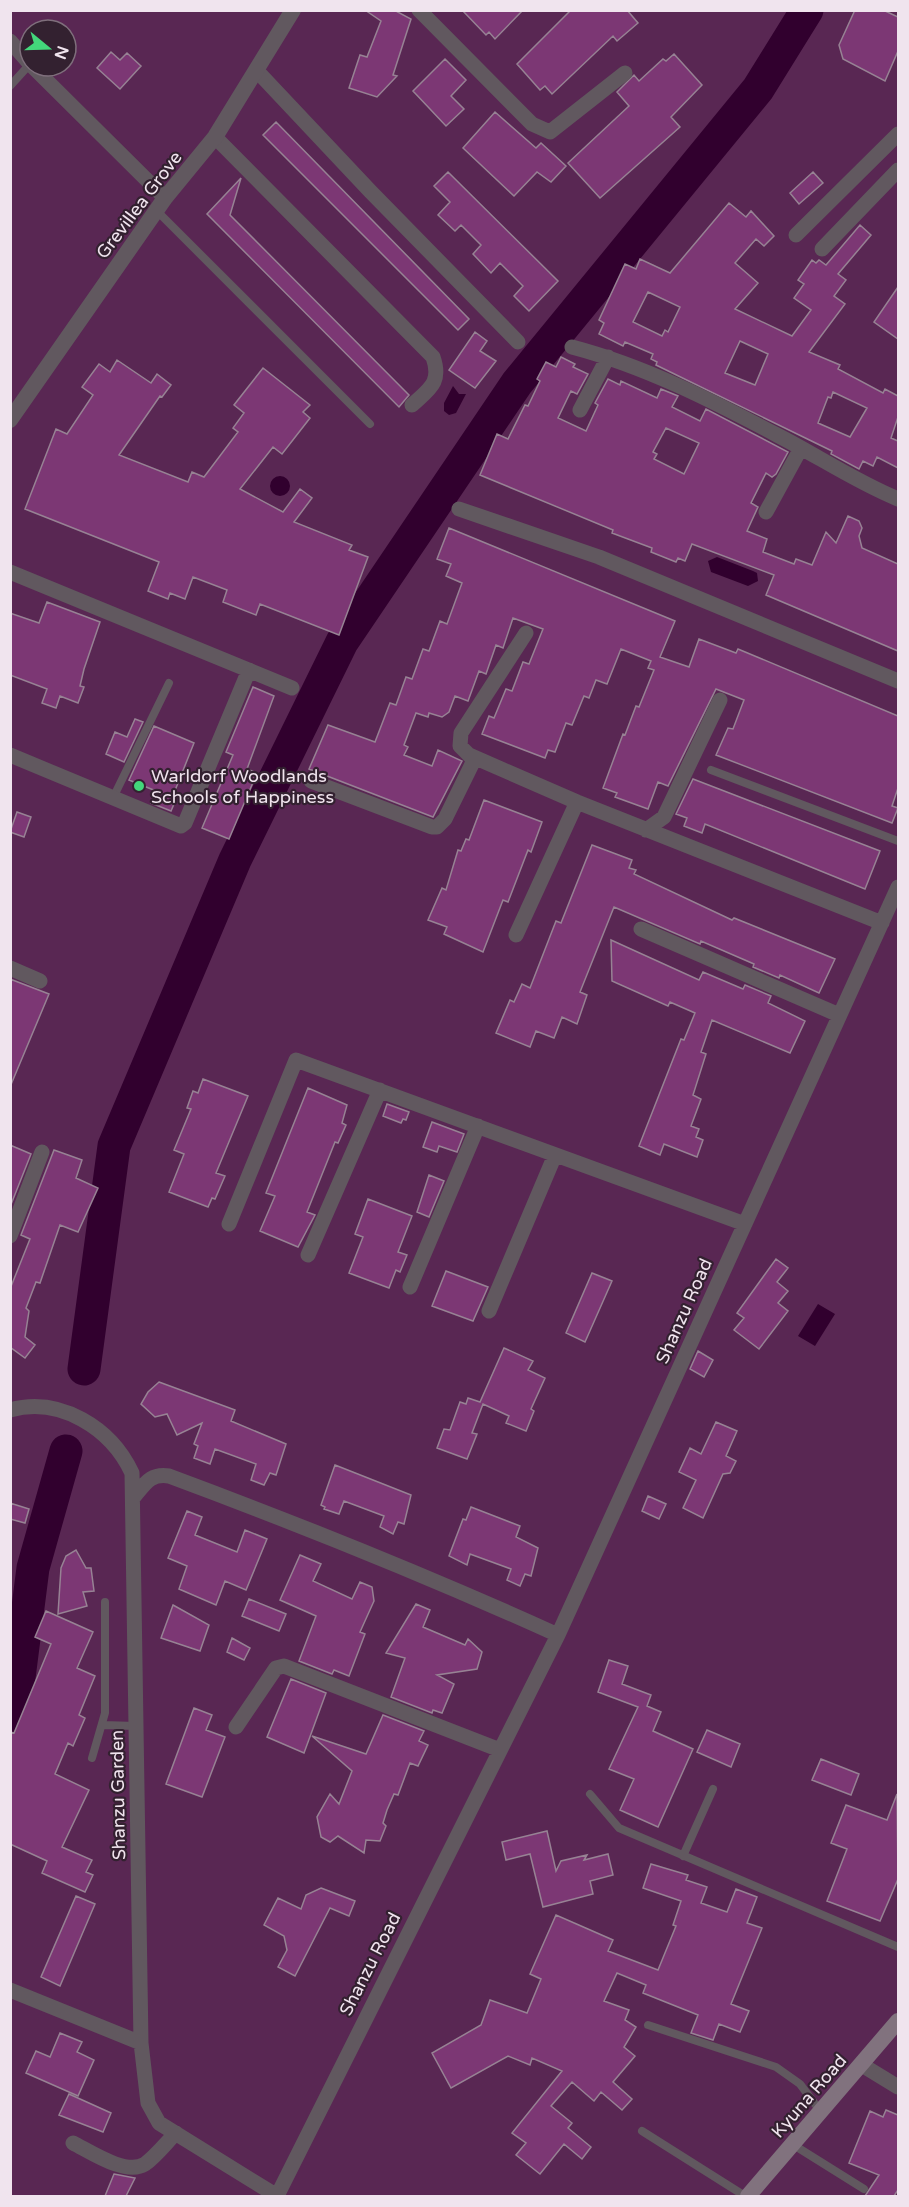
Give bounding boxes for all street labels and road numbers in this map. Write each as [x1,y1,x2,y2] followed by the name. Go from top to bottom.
[91,147,187,263] street label: Grevillea Grove
[651,1255,717,1367] street label: Shanzu Road
[106,1730,130,1860] street label: Shanzu Garden
[335,1909,405,2019] street label: Shanzu Road
[767,2050,851,2142] street label: Kyuna Road

